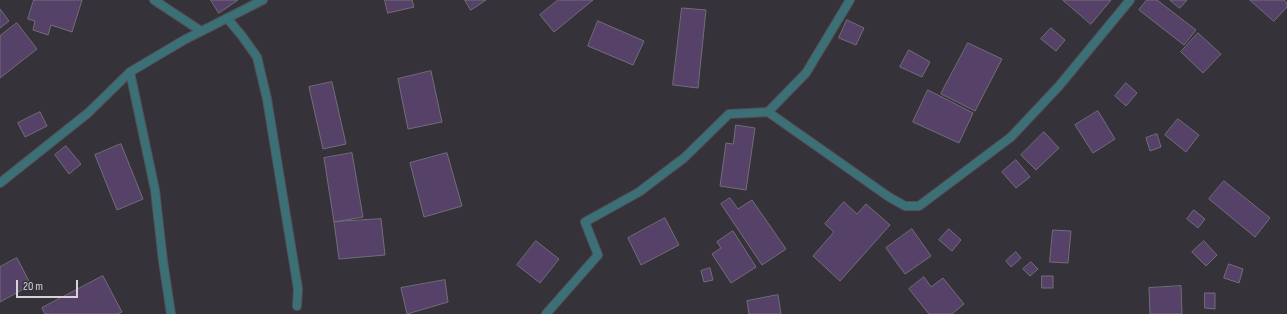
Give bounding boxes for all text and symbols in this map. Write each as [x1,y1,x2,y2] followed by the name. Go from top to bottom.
[18,272,80,298] scale bar
[23,279,43,294] text: 20 m

